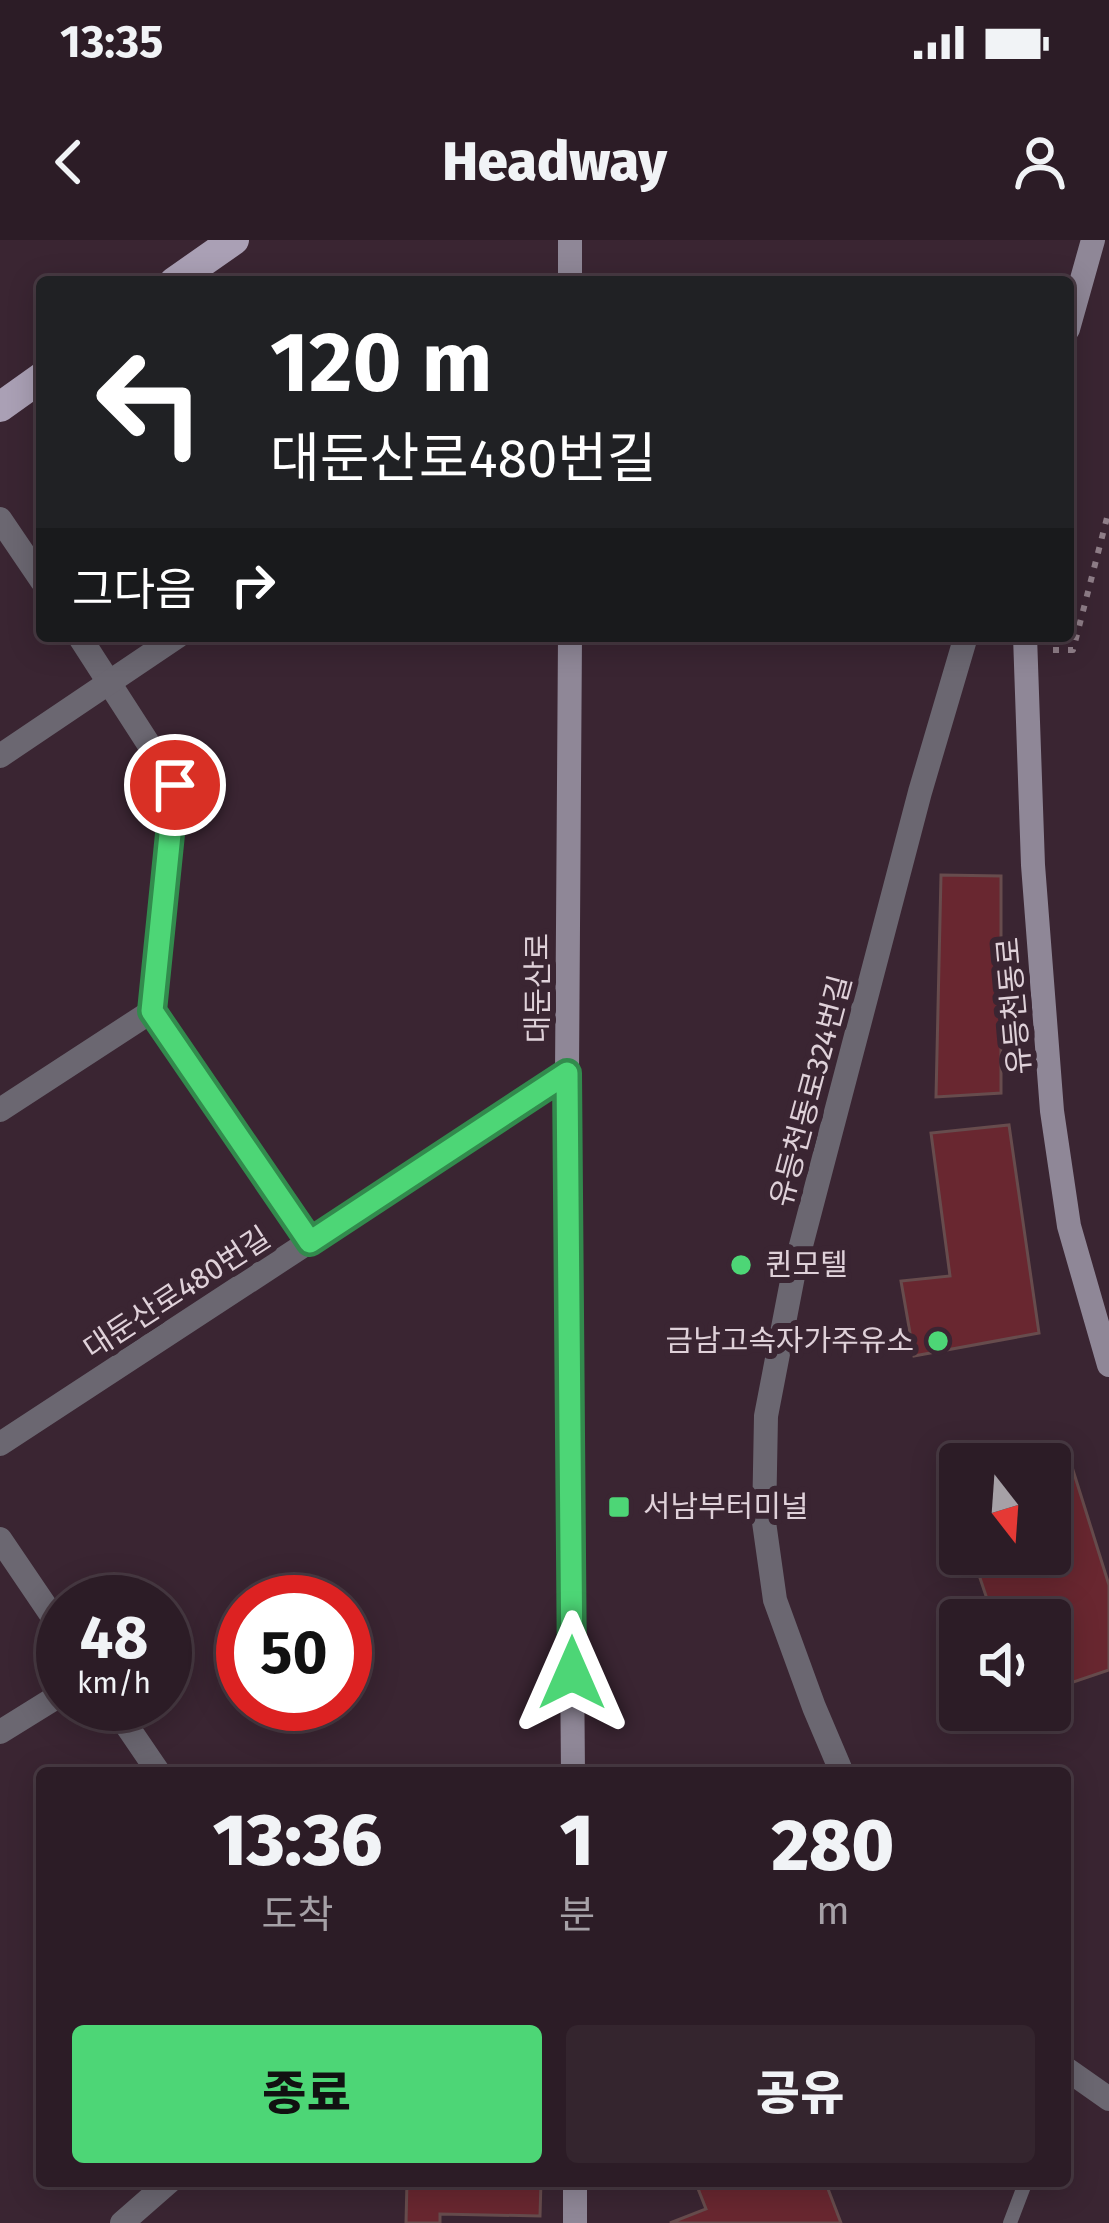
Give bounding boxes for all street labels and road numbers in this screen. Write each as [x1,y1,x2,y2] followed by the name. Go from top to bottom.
[520,933,556,1043] street label: 대둔산로
[990,936,1038,1076] street label: 유등천동로
[763,971,859,1211] street label: 유등천동로324번길
[77,1219,277,1367] street label: 대둔산로480번길

